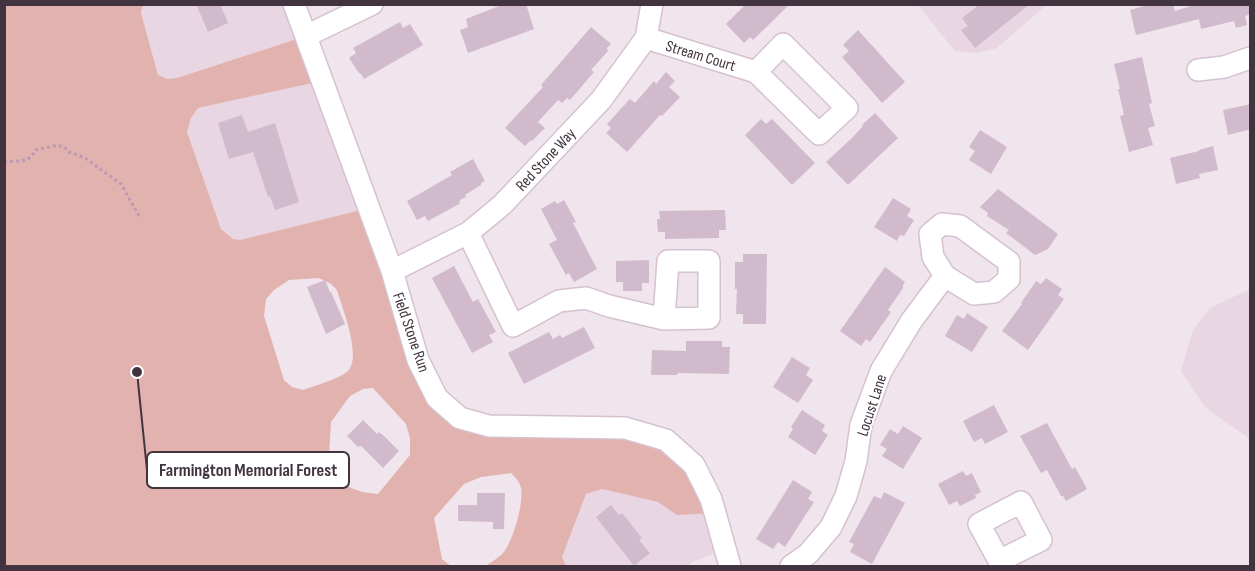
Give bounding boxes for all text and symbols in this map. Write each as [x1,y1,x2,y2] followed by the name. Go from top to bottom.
[663,37,738,76] street label: Stream Court
[512,125,580,195] street label: Red Stone Way
[388,290,433,375] street label: Field Stone Run
[854,372,891,439] street label: Locust Lane
[147,452,349,488] callout: Farmington Memorial Forest
[159,460,337,481] text: Farmington Memorial Forest

